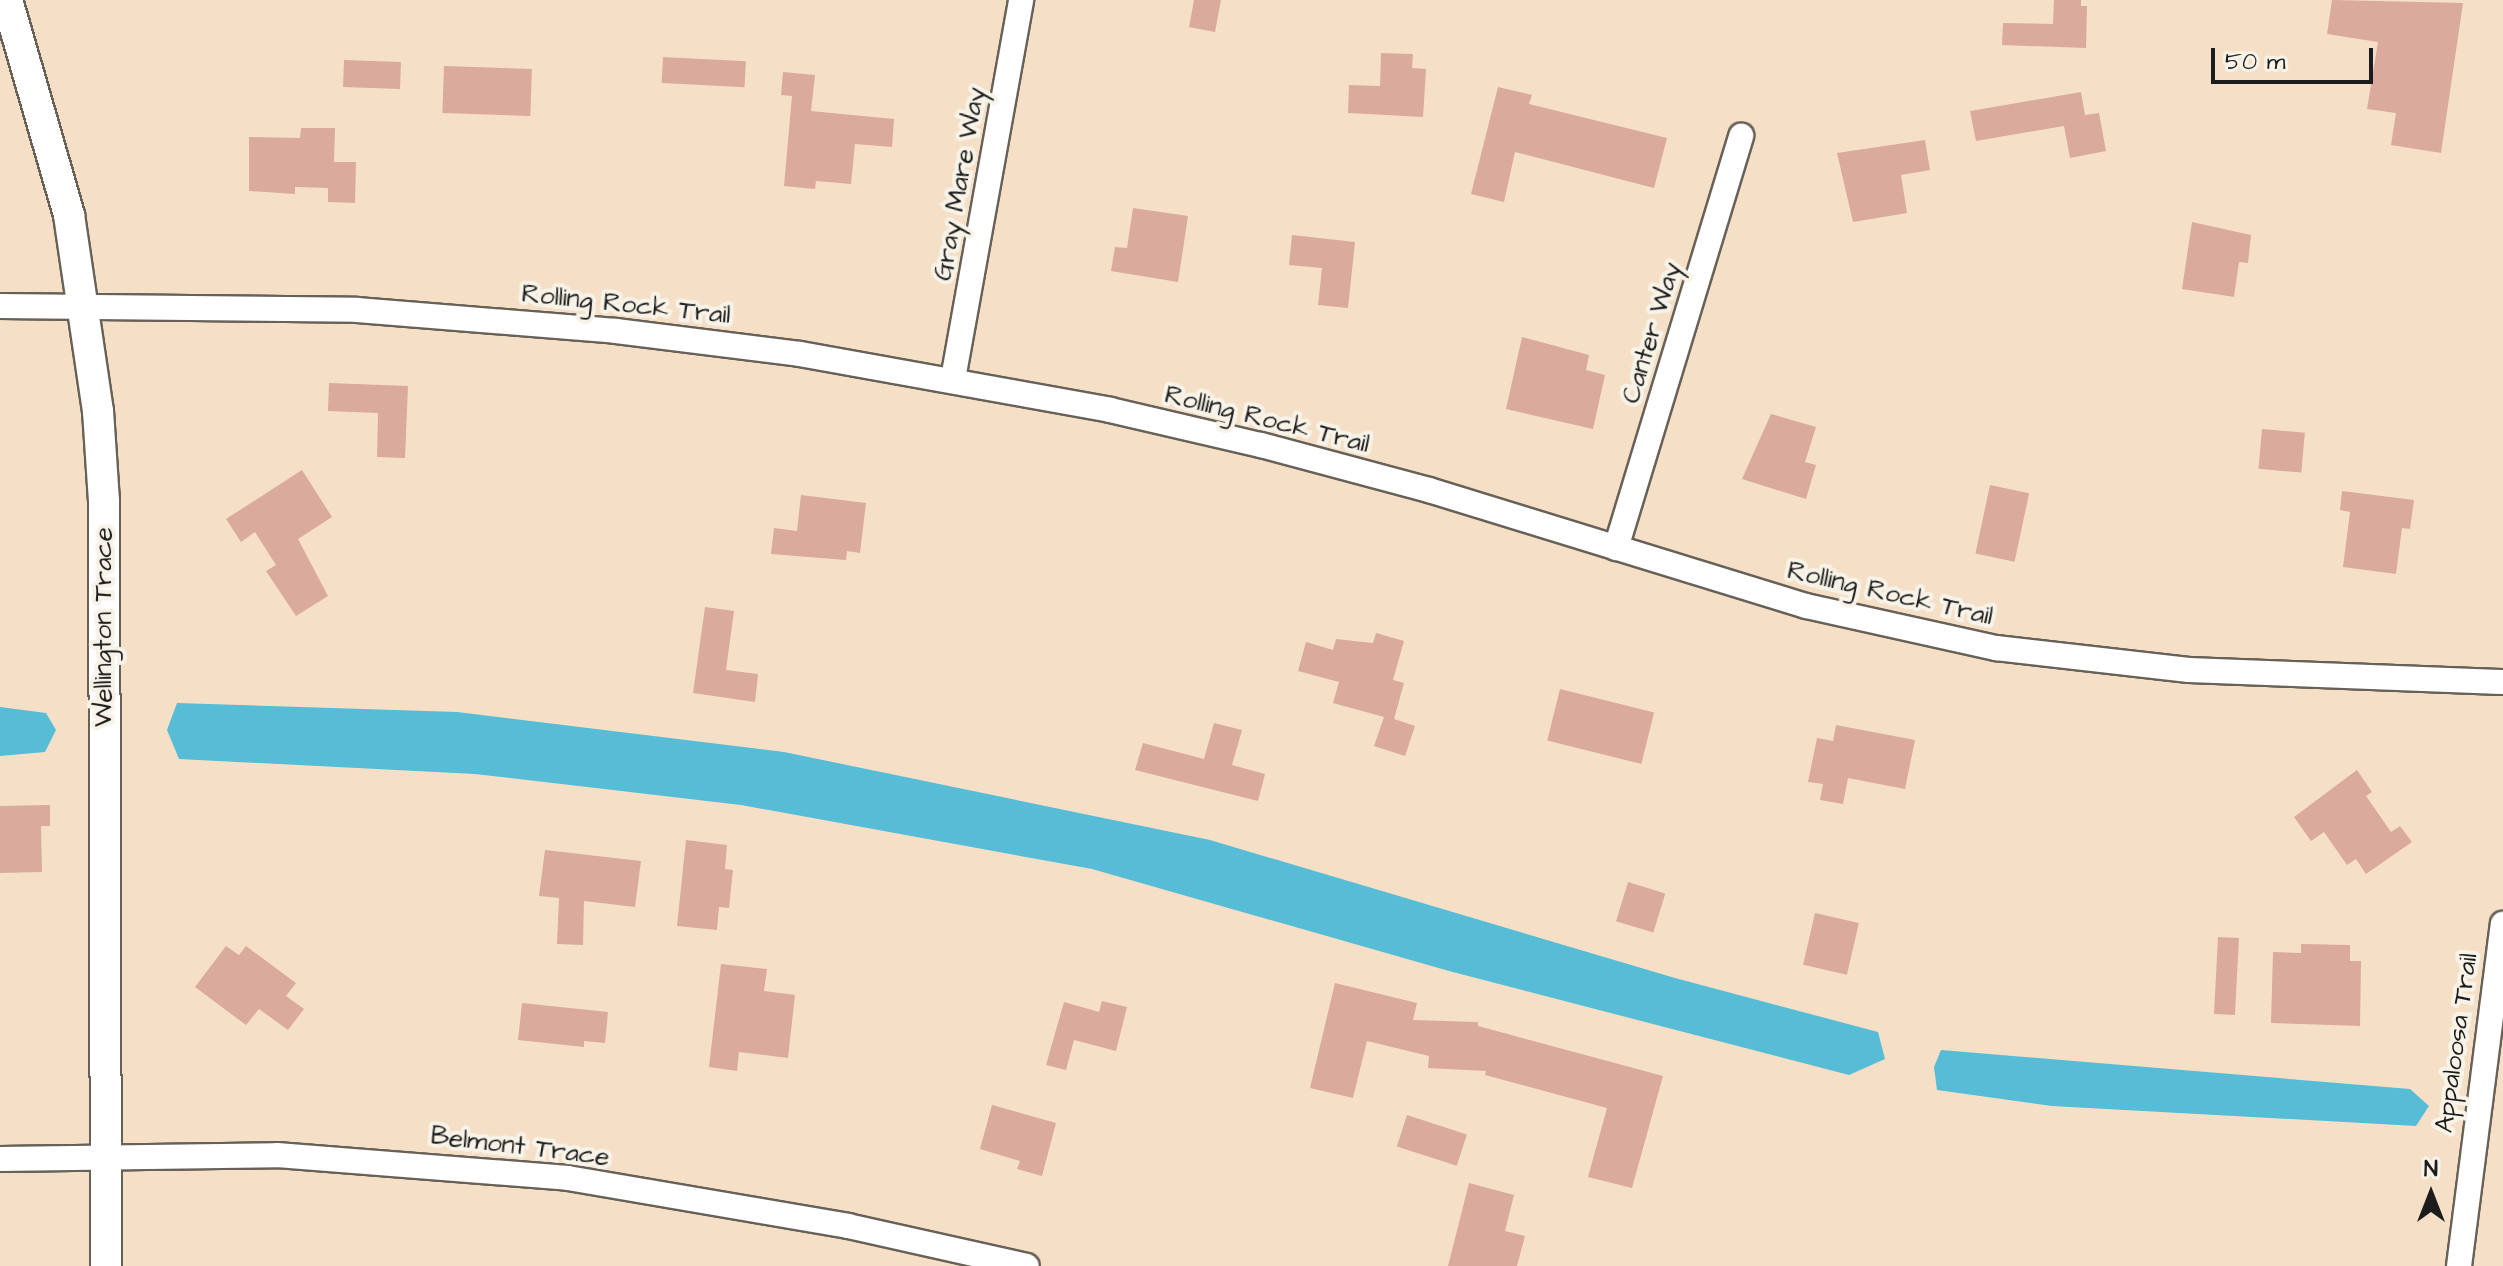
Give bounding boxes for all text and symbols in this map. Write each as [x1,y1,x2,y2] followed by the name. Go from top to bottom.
[2215,32,2377,82] scale bar
[2225,45,2285,79] text: 50 m
[928,85,992,283] street label: Gray Mare Way
[1616,259,1688,407] street label: Canter Way
[520,279,732,331] street label: Rolling Rock Trail
[1161,379,1373,461] street label: Rolling Rock Trail
[88,527,120,727] street label: Wellington Trace
[1784,555,1996,633] street label: Rolling Rock Trail
[2429,951,2485,1135] street label: Appaloosa Trail
[429,1121,611,1173] street label: Belmont Trace
[2391,1154,2471,1234] north arrow
[2424,1154,2438,1185] text: N

